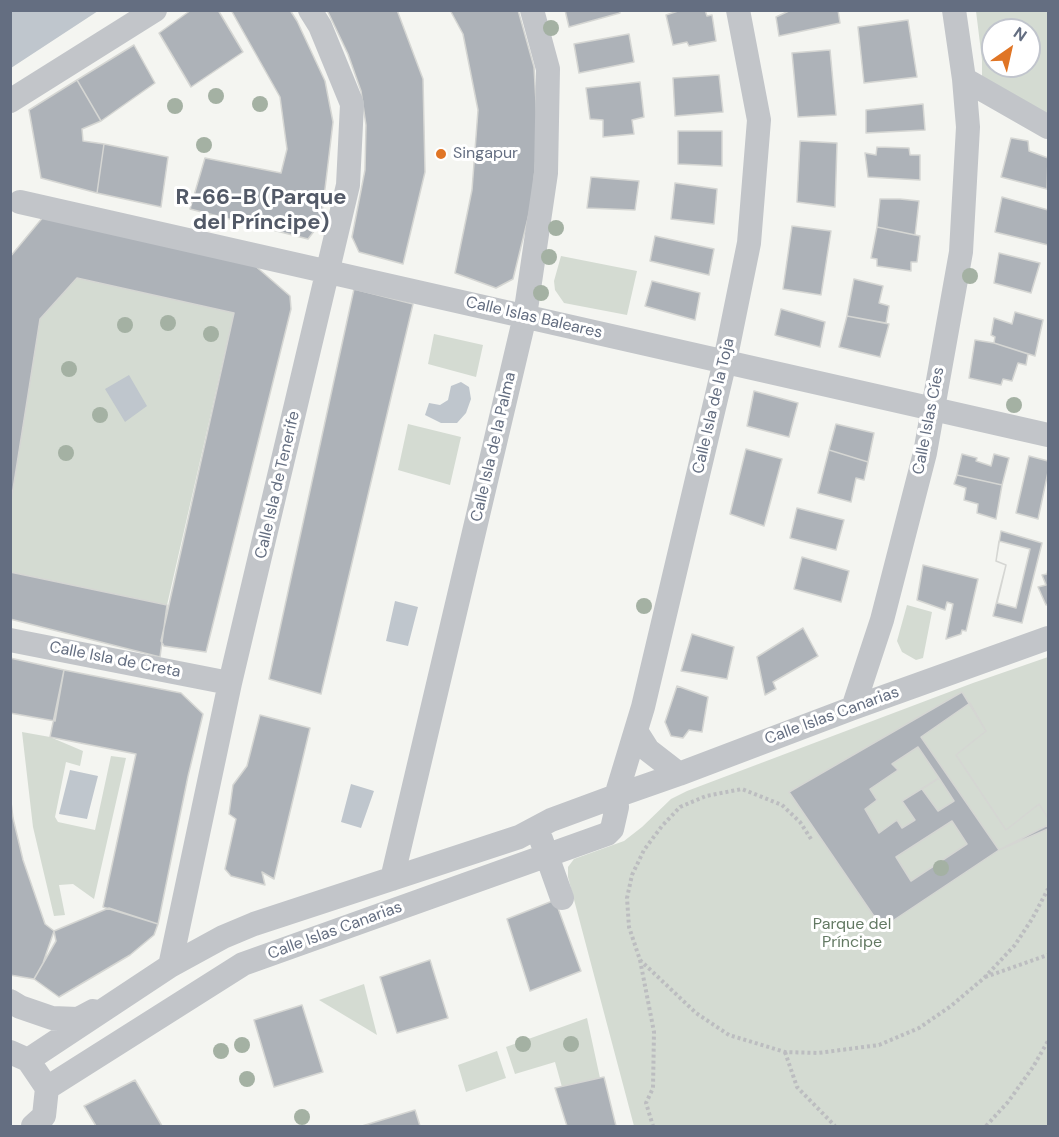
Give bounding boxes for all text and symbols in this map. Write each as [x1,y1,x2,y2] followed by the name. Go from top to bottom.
[981,18,1041,78] north arrow
[1010,22,1031,46] text: N
[453,144,518,164] place label: Singapur
[434,147,448,161] marker: Singapur
[176,185,346,236] district label: R-66-B (Parque del Príncipe)
[464,293,604,343] street label: Calle Islas Baleares
[689,336,739,476] street label: Calle Isla de la Toja
[909,366,949,476] street label: Calle Islas Cíes
[467,370,521,524] street label: Calle Isla de la Palma
[252,409,304,561] street label: Calle Isla de Tenerife
[48,638,182,682] street label: Calle Isla de Creta
[762,683,902,749] street label: Calle Islas Canarias
[265,898,405,964] street label: Calle Islas Canarias
[813,915,891,953] park label: Parque del Príncipe

